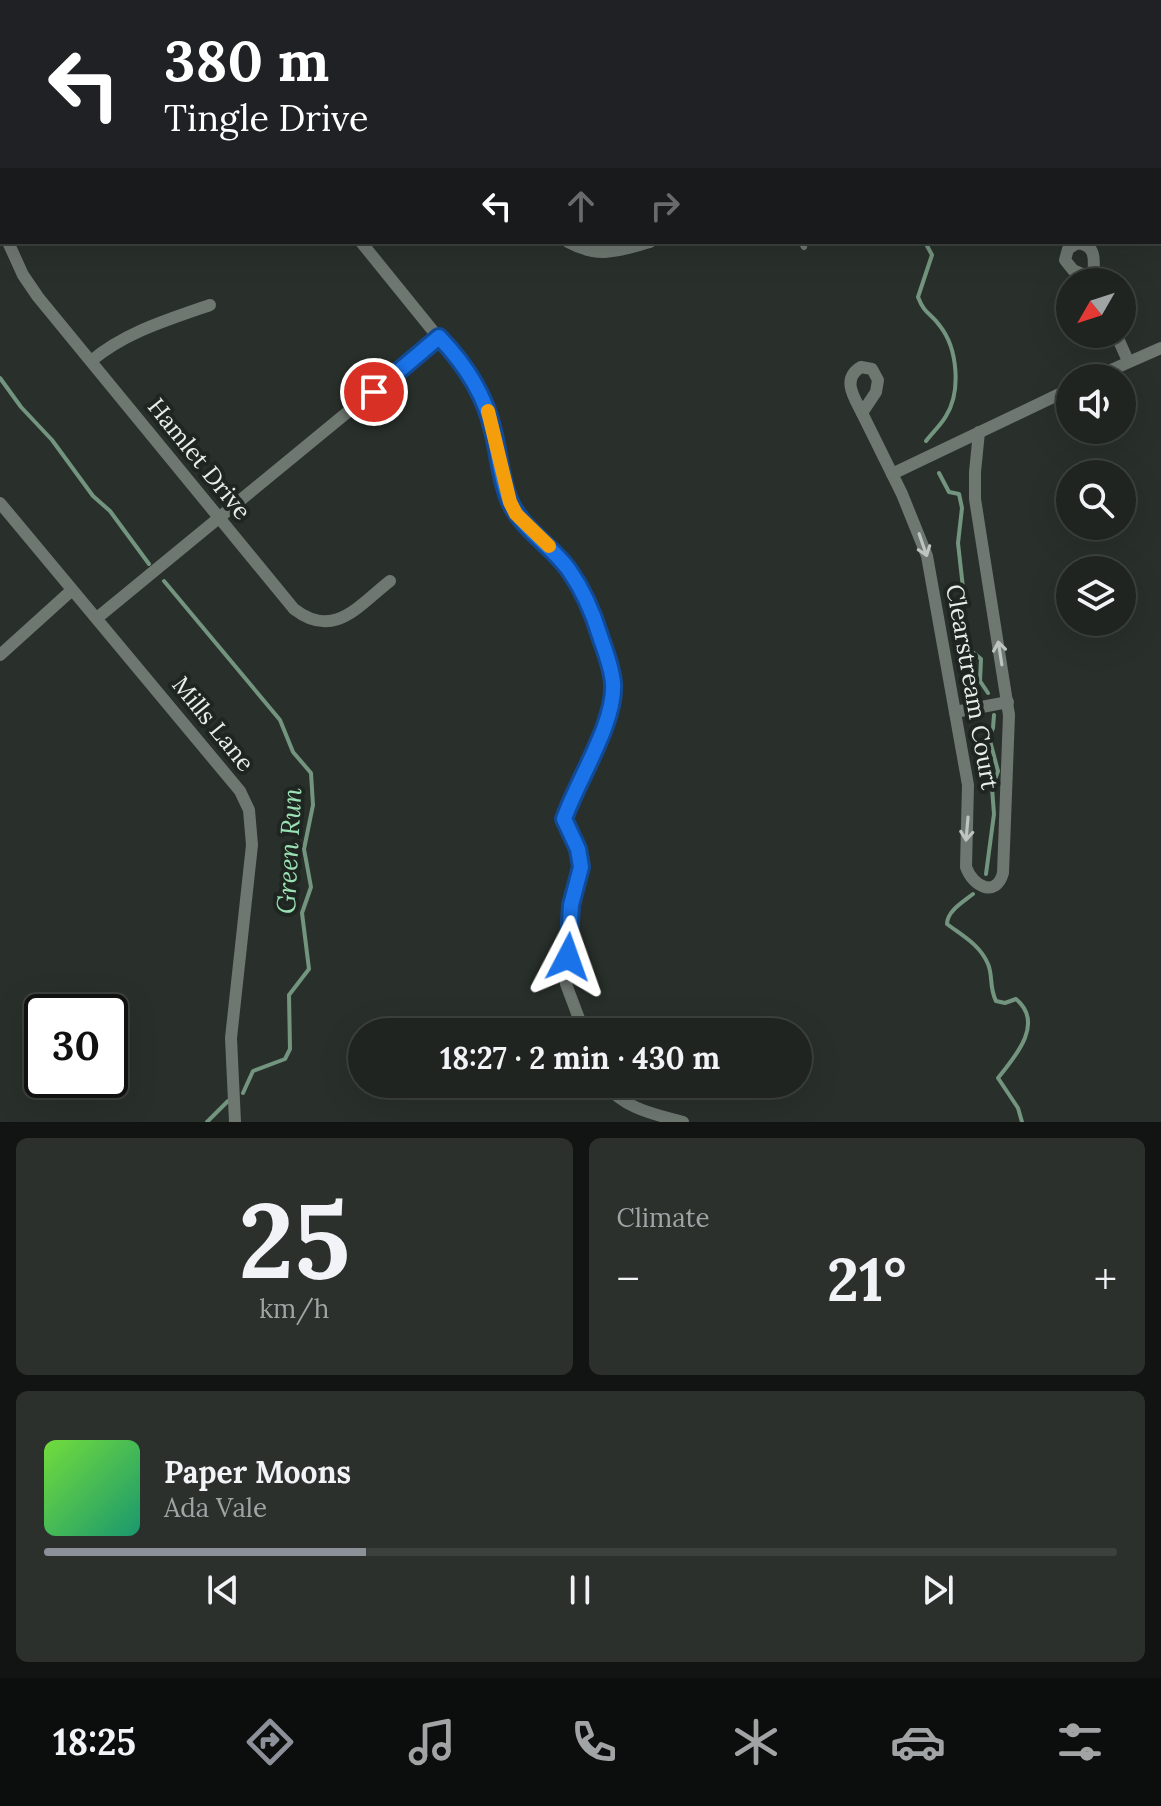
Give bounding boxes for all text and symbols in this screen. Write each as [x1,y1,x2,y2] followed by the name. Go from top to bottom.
[164,25,329,96] text: 380 m
[32,32,136,136] icon: left
[164,95,369,141] text: Tingle Drive
[475,184,519,228] icon: left
[559,184,603,228] icon: ahead
[643,184,687,228] icon: right
[1056,268,1136,348] north arrow
[1056,268,1136,636] map controls
[340,358,408,426] pin
[1056,364,1136,444] button: sound
[352,370,396,414] icon: arrive
[141,392,258,526] street label: Hamlet Drive
[1056,460,1136,540] button: search
[916,532,931,557] one-way arrow
[1056,556,1136,636] button: layers
[939,582,1006,793] street label: Clearstream Court
[992,641,1007,666] one-way arrow
[166,670,261,778] street label: Mills Lane
[269,787,308,915] water label: Green Run
[960,815,975,842] one-way arrow
[526,915,610,999] position arrow
[24,994,128,1098] speed limit sign: 30
[440,1039,720,1077] text: 18:27 · 2 min · 430 m
[238,1173,350,1306] text: 25
[617,1201,710,1234] text: Climate
[827,1241,906,1317] text: 21°
[617,1251,640,1307] text: −
[1094,1251,1117,1307] text: +
[259,1292,329,1325] text: km/h
[164,1453,351,1491] text: Paper Moons
[164,1491,267,1524] text: Ada Vale
[201,1568,245,1612] icon: previous
[558,1568,602,1612] icon: pause
[916,1568,960,1612] icon: next
[242,1714,298,1770] icon: directions
[404,1714,460,1770] icon: music
[566,1714,622,1770] icon: phone
[728,1714,784,1770] icon: climate
[890,1714,946,1770] icon: car
[1052,1714,1108,1770] icon: filters
[53,1719,136,1765] text: 18:25

